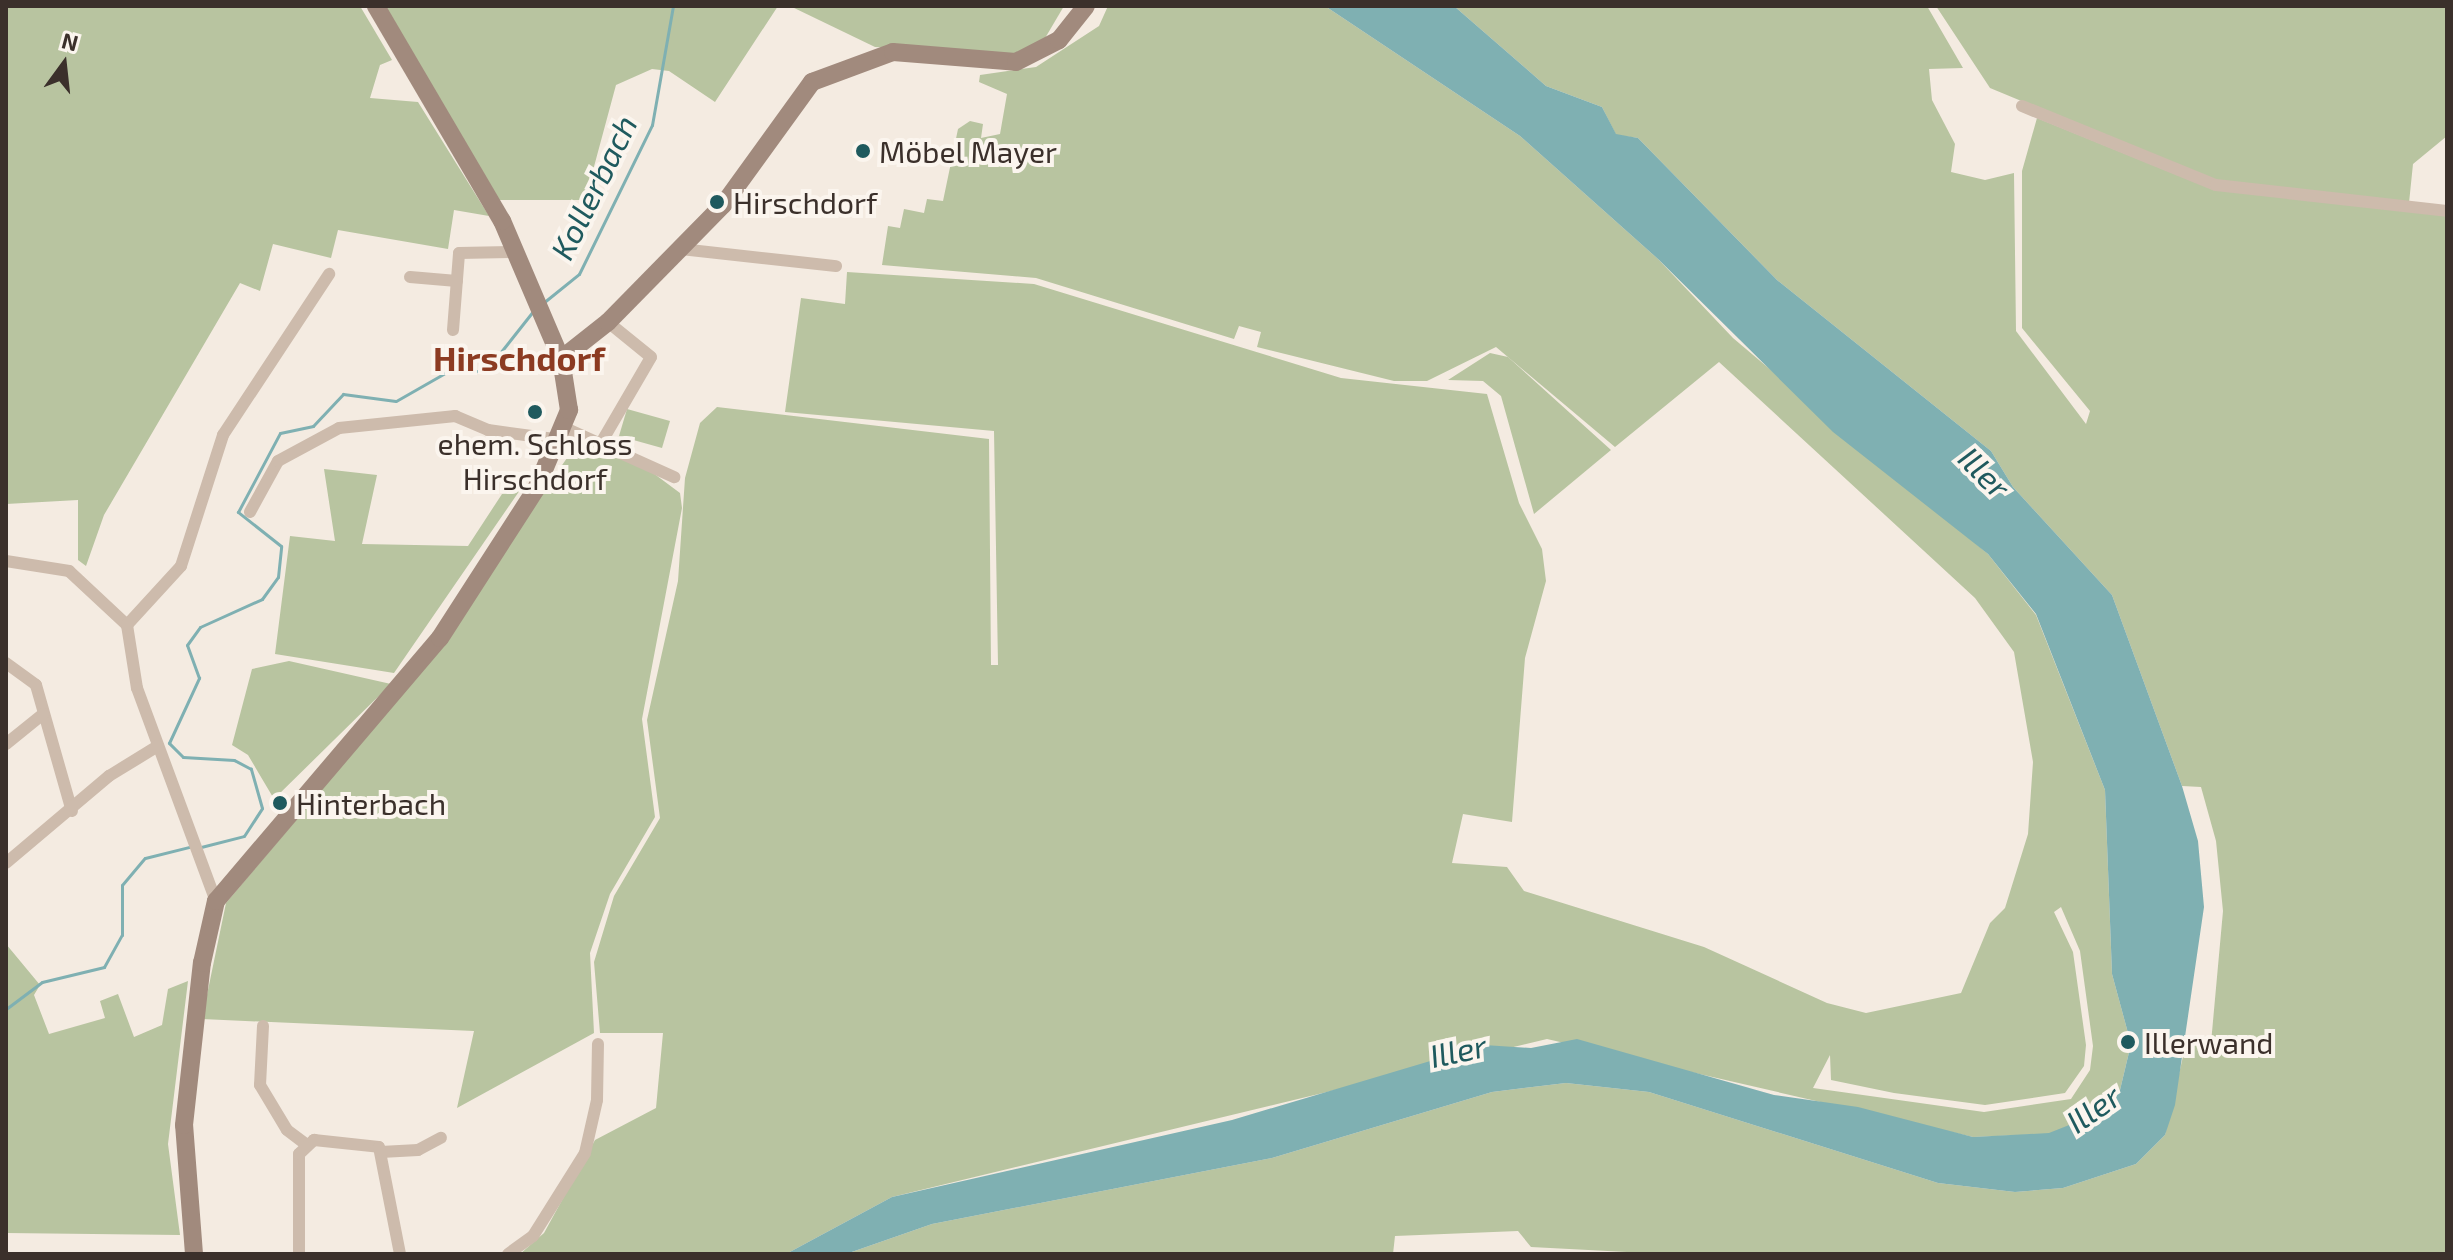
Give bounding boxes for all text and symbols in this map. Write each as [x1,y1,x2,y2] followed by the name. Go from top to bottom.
[24,24,104,104] north arrow
[59,26,81,55] text: N
[542,109,644,265] water label: Kollerbach
[879,133,1058,169] place label: Möbel Mayer
[854,142,872,160] marker: Möbel Mayer
[733,184,878,220] place label: Hirschdorf
[708,193,726,211] marker: Hirschdorf
[433,338,605,378] district label: Hirschdorf
[526,403,544,421] marker: ehem. Schloss Hirschdorf
[438,425,632,496] place label: ehem. Schloss Hirschdorf
[1951,438,2019,506] water label: Iller
[296,785,446,821] place label: Hinterbach
[271,794,289,812] marker: Hinterbach
[2144,1024,2274,1060] place label: Illerwand
[1426,1025,1490,1075] water label: Iller
[2119,1033,2137,1051] marker: Illerwand
[2059,1076,2127,1140] water label: Iller

